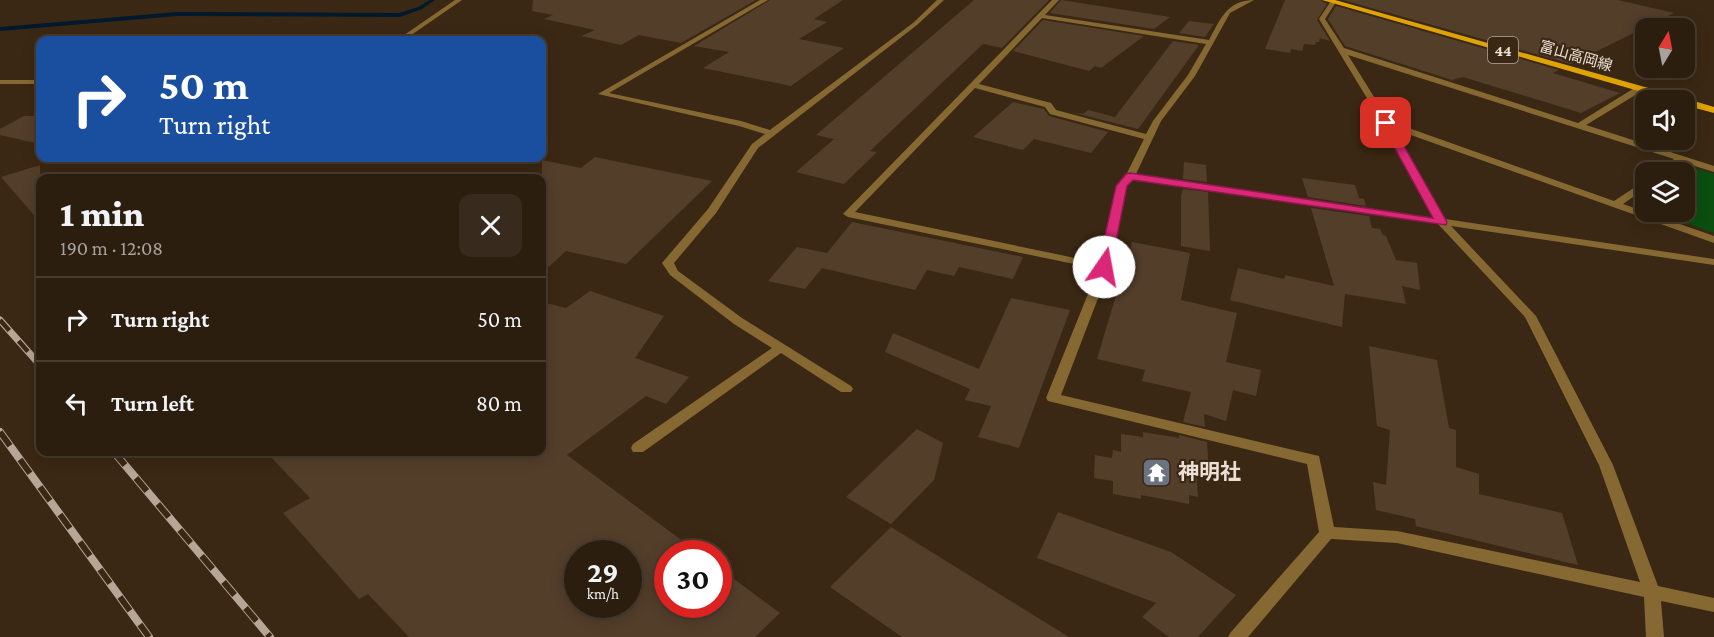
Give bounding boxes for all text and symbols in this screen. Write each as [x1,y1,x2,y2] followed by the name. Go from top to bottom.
[1635,18,1695,78] north arrow
[1635,18,1695,222] map controls
[1488,37,1518,63] road number: 44
[1538,38,1614,74] street label: 富山高岡線
[60,60,138,138] icon: right
[159,61,249,108] text: 50 m
[1635,90,1695,150] button: sound
[1360,97,1411,148] pin
[1369,106,1402,139] icon: arrive
[159,110,270,140] text: Turn right
[1635,162,1695,222] button: layers
[60,194,144,234] text: 1 min
[459,194,522,257] button: close
[1072,235,1136,299] position arrow
[60,237,163,259] text: 190 m · 12:08
[60,303,93,336] icon: right
[111,307,209,332] text: Turn right
[477,307,522,332] text: 50 m
[60,387,93,420] icon: left
[111,391,194,416] text: Turn left
[476,391,522,416] text: 80 m
[1141,456,1173,488] temple icon: 神明社
[1178,460,1241,484] place label: 神明社
[654,540,732,618] speed limit sign: 30
[587,555,619,588] text: 29
[587,586,619,602] text: km/h

